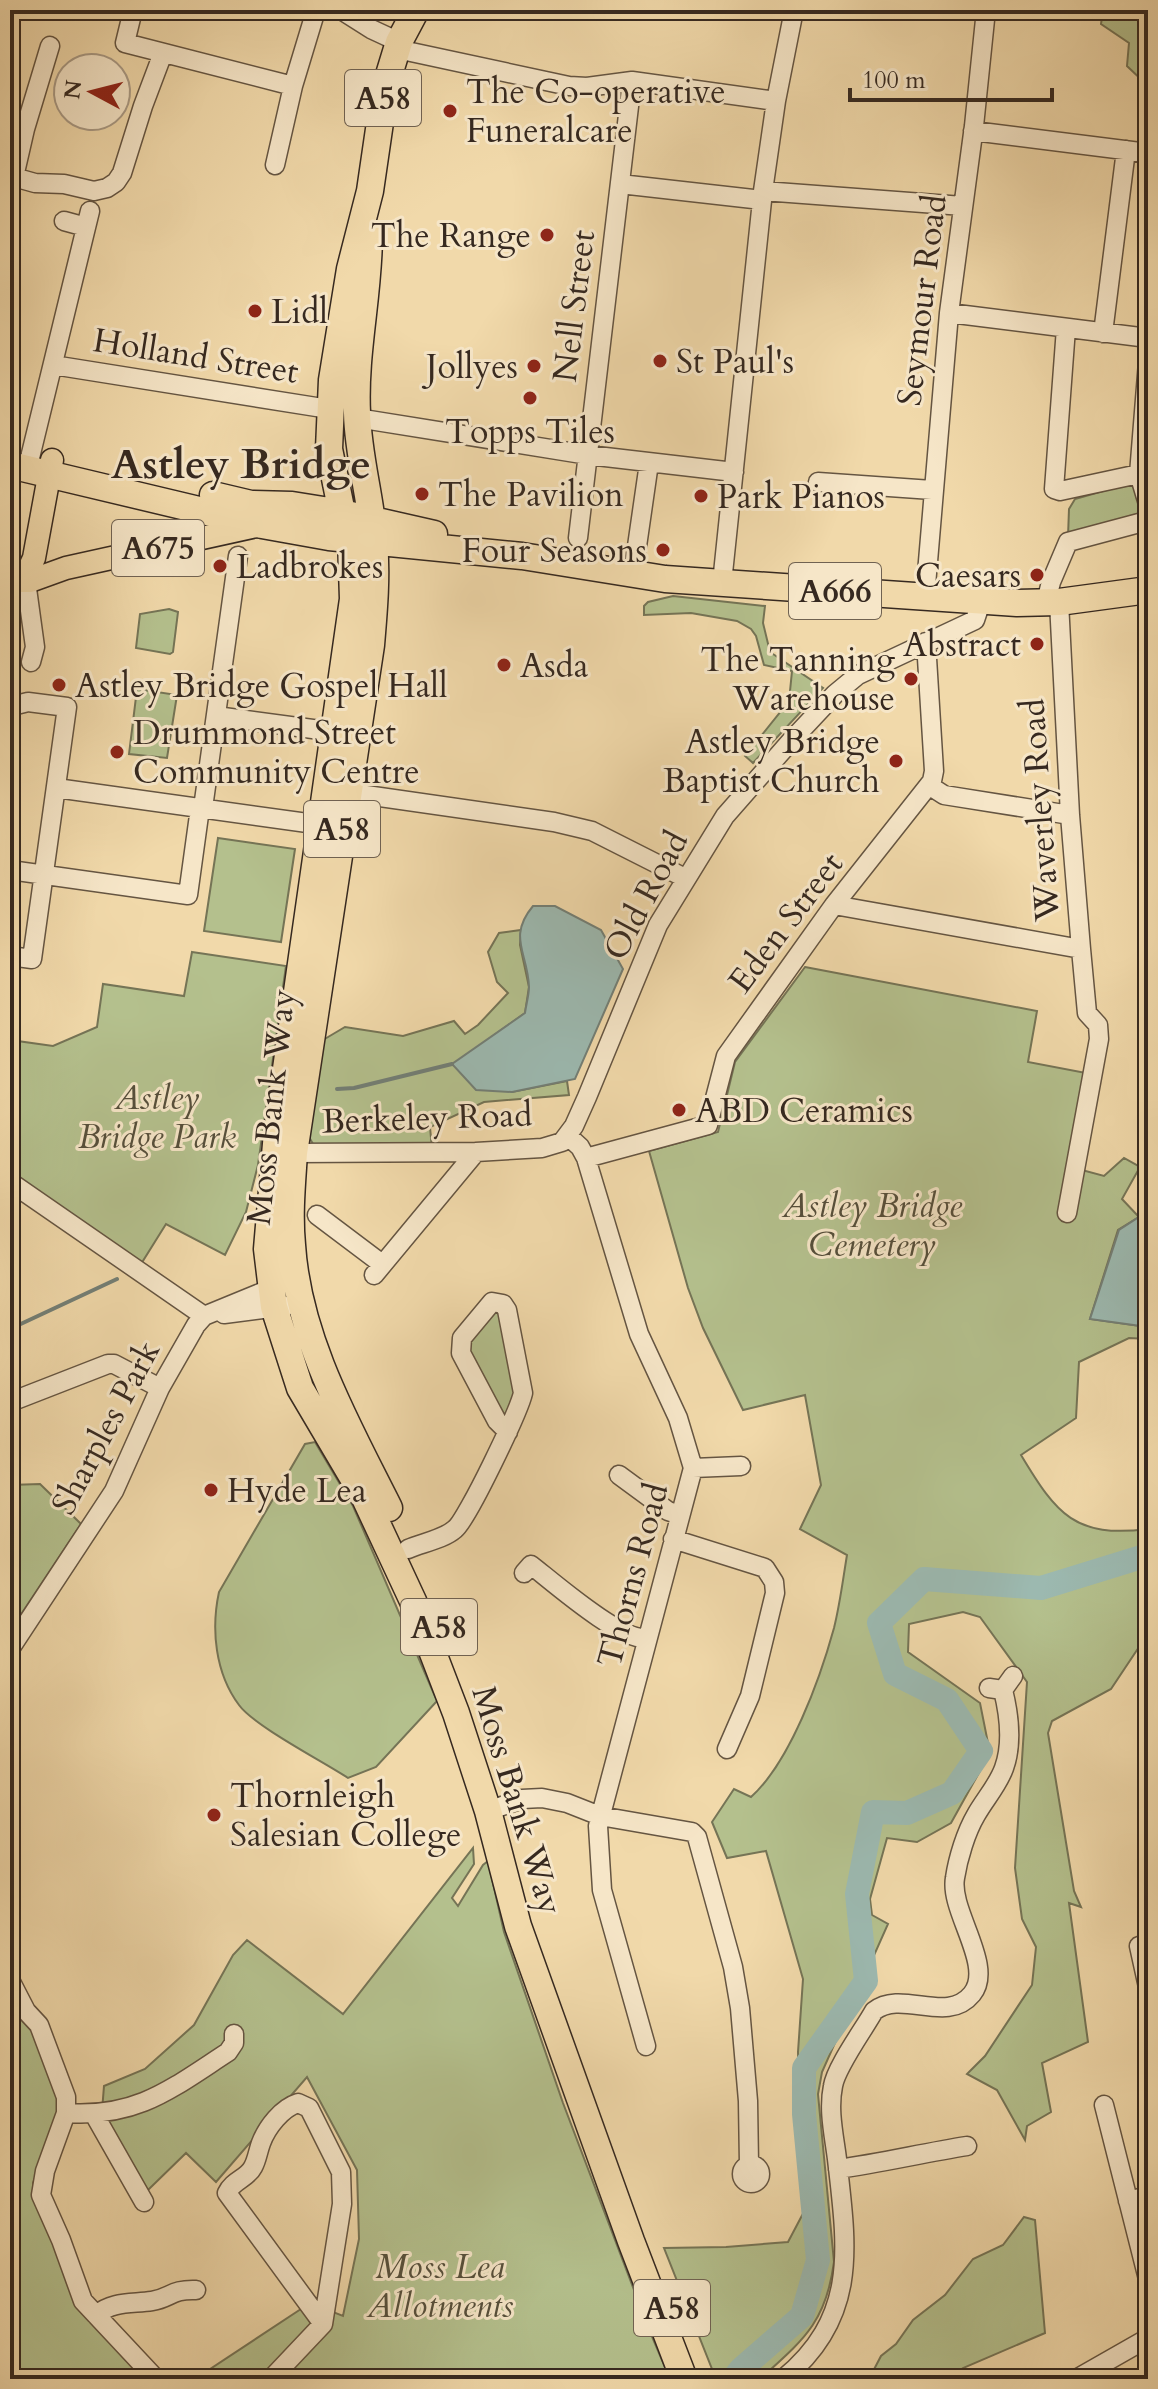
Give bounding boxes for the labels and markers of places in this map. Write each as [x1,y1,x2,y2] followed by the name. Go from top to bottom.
[466,69,726,154] place label: The Co-operative Funeralcare
[441,102,459,120] marker: The Co-operative Funeralcare
[371,213,531,259] place label: The Range
[538,226,556,244] marker: The Range
[271,289,328,335] place label: Lidl
[246,302,264,320] marker: Lidl
[676,339,794,385] place label: St Paul's
[421,344,518,390] place label: Jollyes
[651,352,669,370] marker: St Paul's
[525,357,543,375] marker: Jollyes
[521,389,539,407] marker: Topps Tiles
[445,409,615,455] place label: Topps Tiles
[438,472,624,518] place label: The Pavilion
[717,474,885,520] place label: Park Pianos
[413,485,431,503] marker: The Pavilion
[692,487,710,505] marker: Park Pianos
[461,528,647,574] place label: Four Seasons
[654,541,672,559] marker: Four Seasons
[236,544,383,590] place label: Ladbrokes
[915,553,1021,599] place label: Caesars
[211,557,229,575] marker: Ladbrokes
[1028,566,1046,584] marker: Caesars
[903,622,1021,668] place label: Abstract
[1028,635,1046,653] marker: Abstract
[701,637,895,722] place label: The Tanning Warehouse
[520,643,589,689] place label: Asda
[495,656,513,674] marker: Asda
[75,663,448,709] place label: Astley Bridge Gospel Hall
[902,670,920,688] marker: The Tanning Warehouse
[50,676,68,694] marker: Astley Bridge Gospel Hall
[133,710,420,795] place label: Drummond Street Community Centre
[663,719,880,804] place label: Astley Bridge Baptist Church
[108,743,126,761] marker: Drummond Street Community Centre
[887,752,905,770] marker: Astley Bridge Baptist Church
[695,1088,913,1134] place label: ABD Ceramics
[670,1101,688,1119] marker: ABD Ceramics
[227,1468,367,1514] place label: Hyde Lea
[202,1481,220,1499] marker: Hyde Lea
[230,1773,462,1858] place label: Thornleigh Salesian College
[205,1806,223,1824] marker: Thornleigh Salesian College

